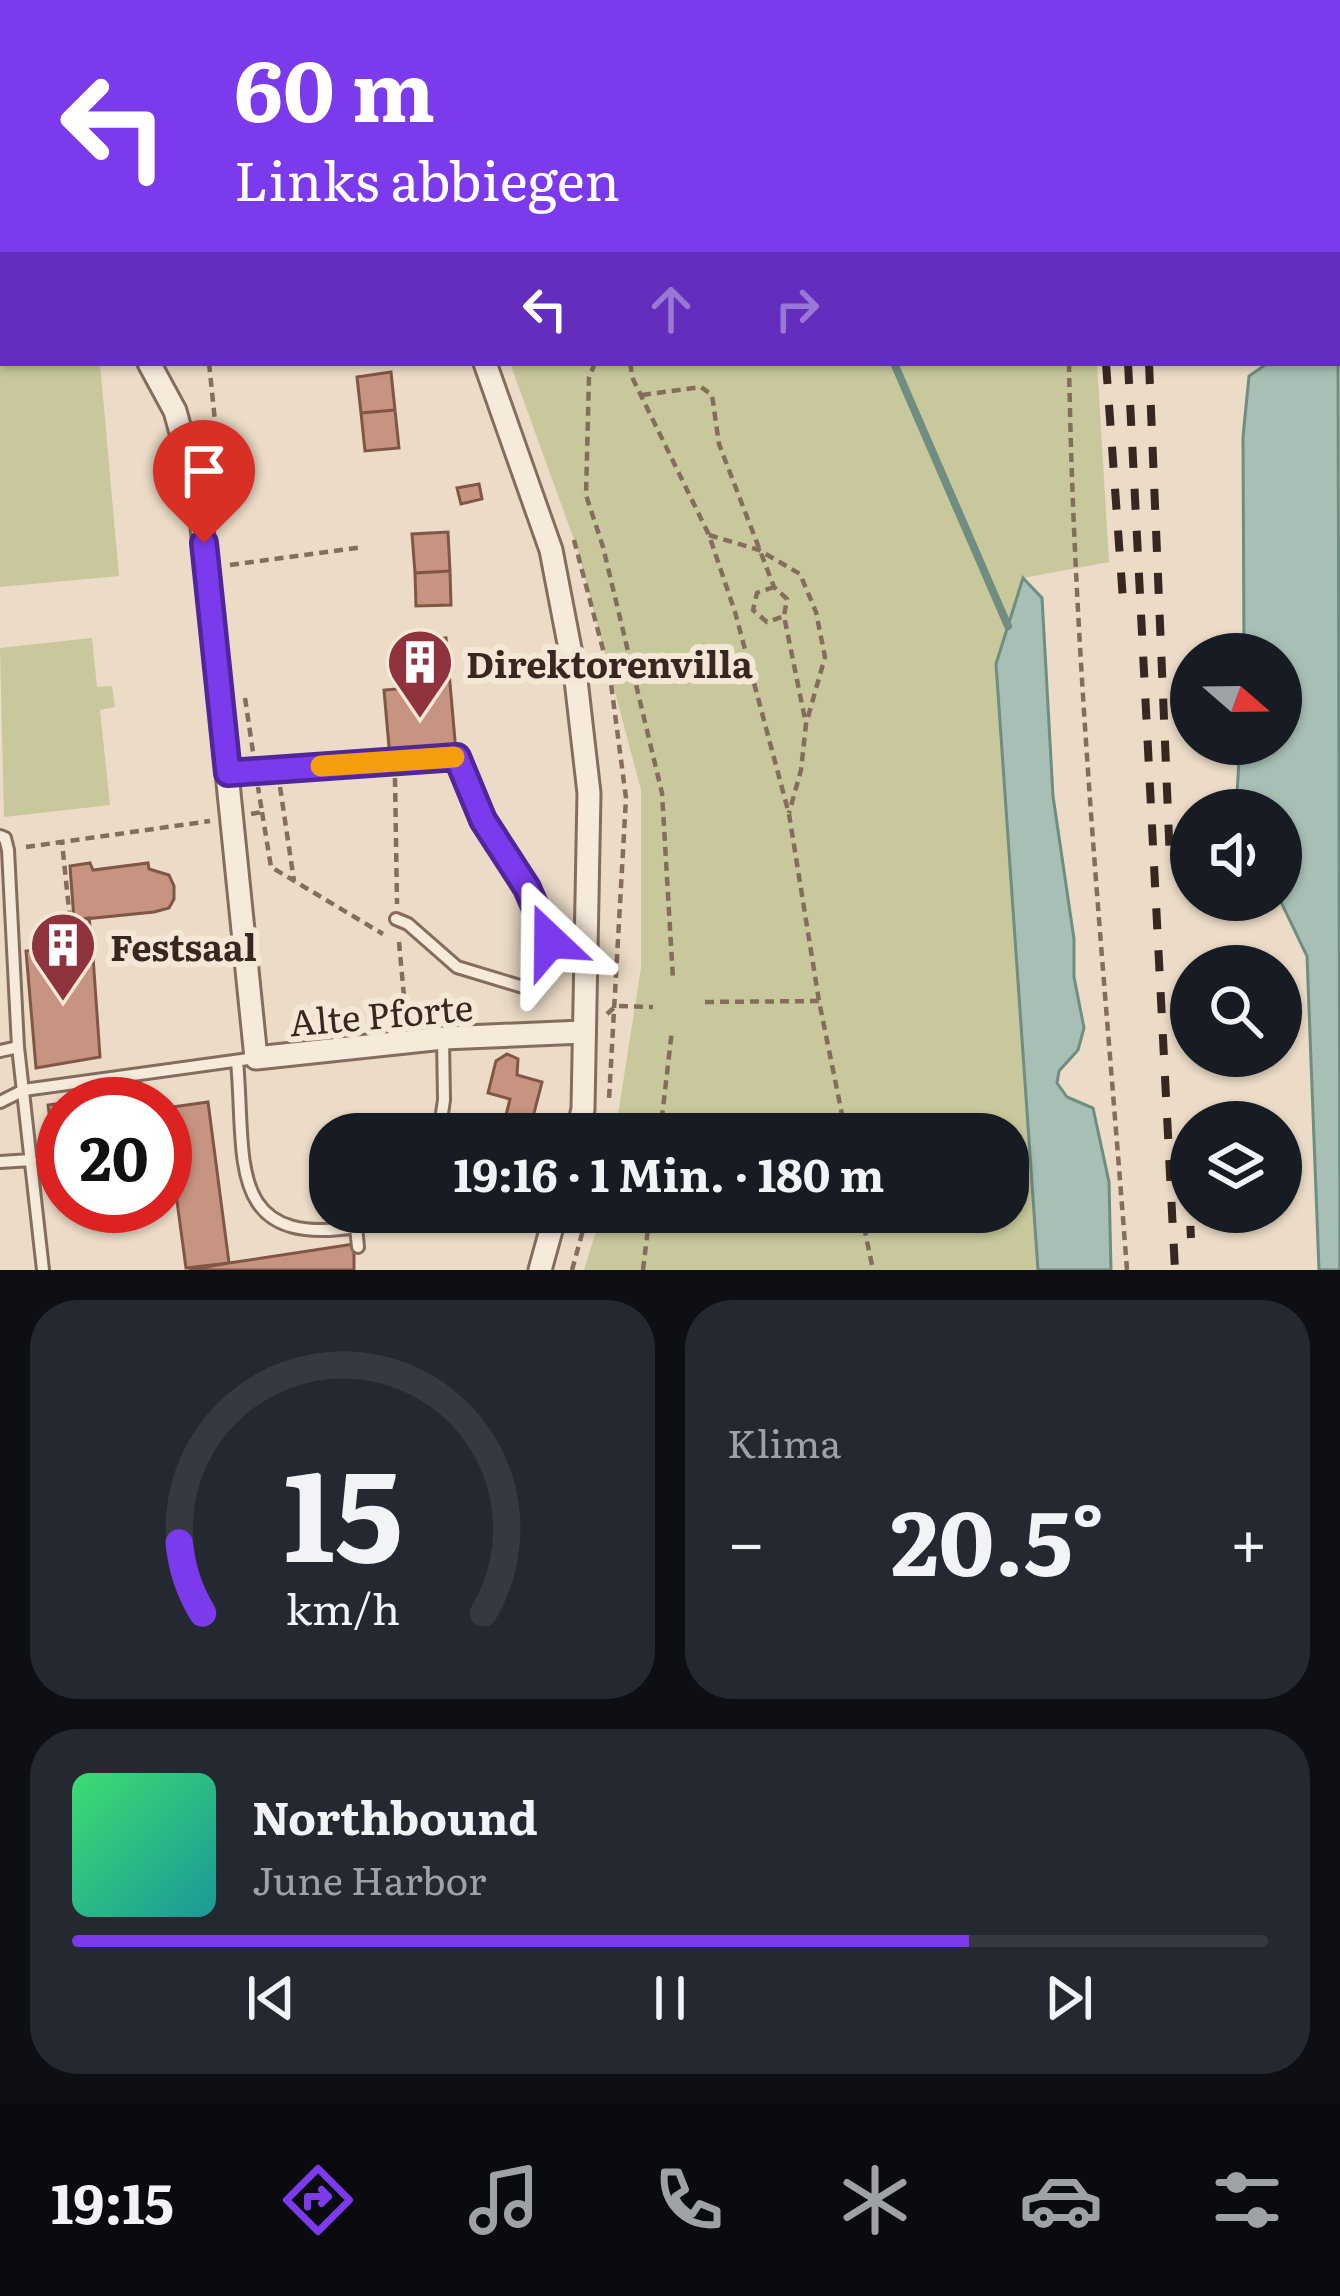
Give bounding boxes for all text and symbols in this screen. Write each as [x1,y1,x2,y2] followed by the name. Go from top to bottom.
[234,23,435,148] text: 60 m
[36,48,192,204] icon: left
[234,137,620,218] text: Links abbiegen
[512,276,578,342] icon: left
[638,276,704,342] icon: ahead
[764,276,830,342] icon: right
[153,420,255,543] pin
[171,438,237,504] icon: arrive
[385,627,455,721] building icon: Direktorenvilla
[1170,633,1302,765] north arrow
[1170,633,1302,1233] map controls
[466,636,753,689] place label: Direktorenvilla
[1170,789,1302,921] button: sound
[487,878,613,1004] position arrow
[28,910,98,1004] building icon: Festsaal
[110,919,257,972] place label: Festsaal
[1170,945,1302,1077] button: search
[287,979,475,1047] street label: Alte Pforte
[36,1077,192,1233] speed limit sign: 20
[1170,1101,1302,1233] button: layers
[454,1139,884,1206] text: 19:16 · 1 Min. · 180 m
[727,1412,841,1470] text: Klima
[283,1415,402,1600] text: 15
[890,1470,1105,1604] text: 20.5°
[727,1489,765,1587] text: −
[1230,1489,1268,1587] text: +
[285,1574,400,1637] text: km/h
[252,1782,538,1849] text: Northbound
[252,1849,487,1907] text: June Harbor
[238,1965,304,2031] icon: previous
[637,1965,703,2031] icon: pause
[1036,1965,1102,2031] icon: next
[276,2158,360,2242] icon: directions
[462,2158,546,2242] icon: music
[647,2158,731,2242] icon: phone
[833,2158,917,2242] icon: climate
[1019,2158,1103,2242] icon: car
[1205,2158,1289,2242] icon: filters
[51,2160,174,2241] text: 19:15

